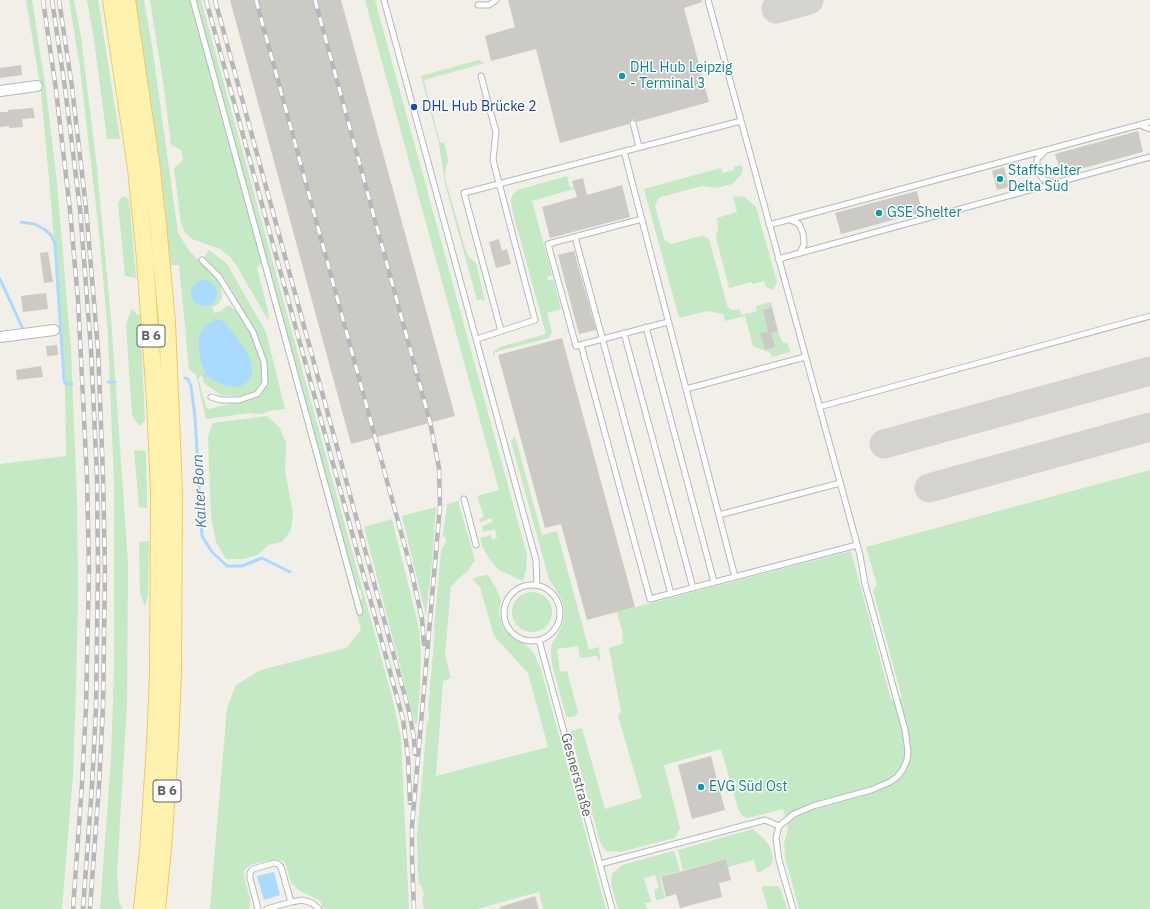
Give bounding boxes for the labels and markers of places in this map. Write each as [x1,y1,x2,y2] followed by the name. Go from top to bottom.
[630,60,732,92] place label: DHL Hub Leipzig - Terminal 3
[617,71,627,81] marker: DHL Hub Leipzig - Terminal 3
[422,99,537,115] place label: DHL Hub Brücke 2
[409,102,419,112] marker: DHL Hub Brücke 2
[1008,163,1081,196] place label: Staffshelter Delta Süd
[995,174,1005,184] marker: Staffshelter Delta Süd
[887,205,962,221] place label: GSE Shelter
[874,208,884,218] marker: GSE Shelter
[709,779,787,795] place label: EVG Süd Ost
[696,782,706,792] marker: EVG Süd Ost

